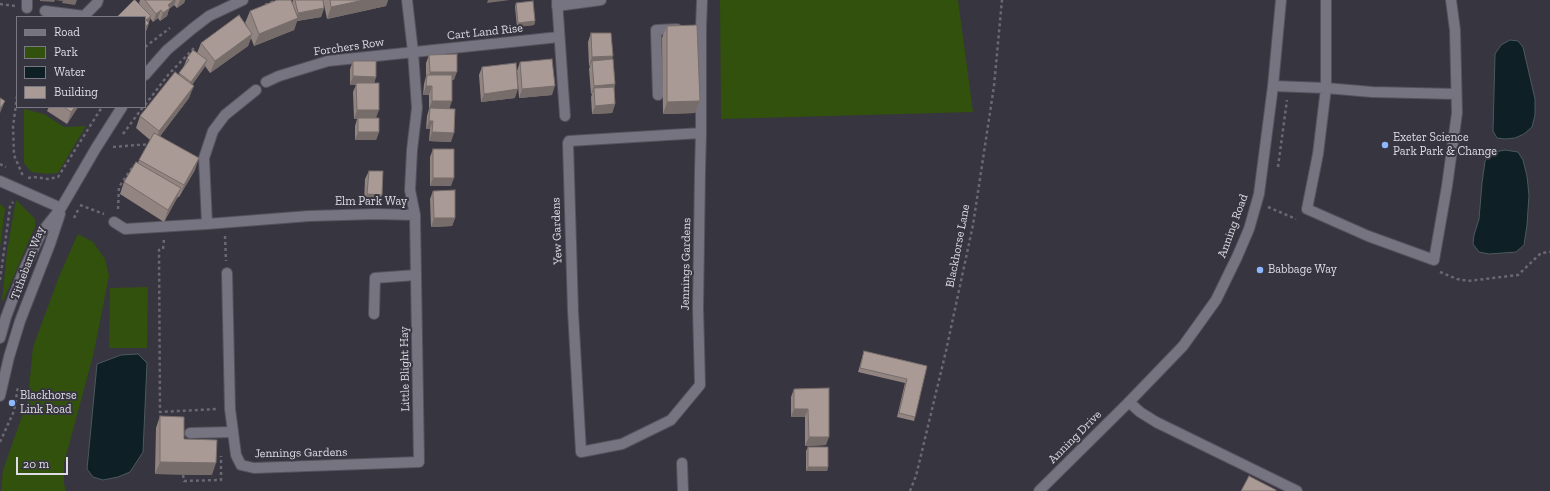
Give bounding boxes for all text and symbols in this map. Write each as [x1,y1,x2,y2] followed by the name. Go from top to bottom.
[16,16,146,108] legend
[446,21,524,43] street label: Cart Land Rise
[54,25,80,39] text: Road
[313,35,385,59] street label: Forchers Row
[54,45,78,59] text: Park
[54,65,86,79] text: Water
[54,85,98,99] text: Building
[1393,131,1497,159] place label: Exeter Science Park Park & Change
[1380,140,1390,150] marker: Exeter Science Park Park & Change
[1215,192,1251,260] street label: Anning Road
[335,195,407,209] street label: Elm Park Way
[549,197,565,265] street label: Yew Gardens
[943,203,973,289] street label: Blackhorse Lane
[678,217,694,311] street label: Jennings Gardens
[8,224,48,302] street label: Tithebarn Way
[1268,263,1337,277] place label: Babbage Way
[1255,265,1265,275] marker: Babbage Way
[397,326,413,412] street label: Little Blight Hay
[20,389,77,417] place label: Blackhorse Link Road
[7,398,17,408] marker: Blackhorse Link Road
[1045,407,1105,467] street label: Anning Drive
[254,445,348,461] street label: Jennings Gardens
[18,449,70,475] scale bar
[23,457,49,471] text: 20 m

